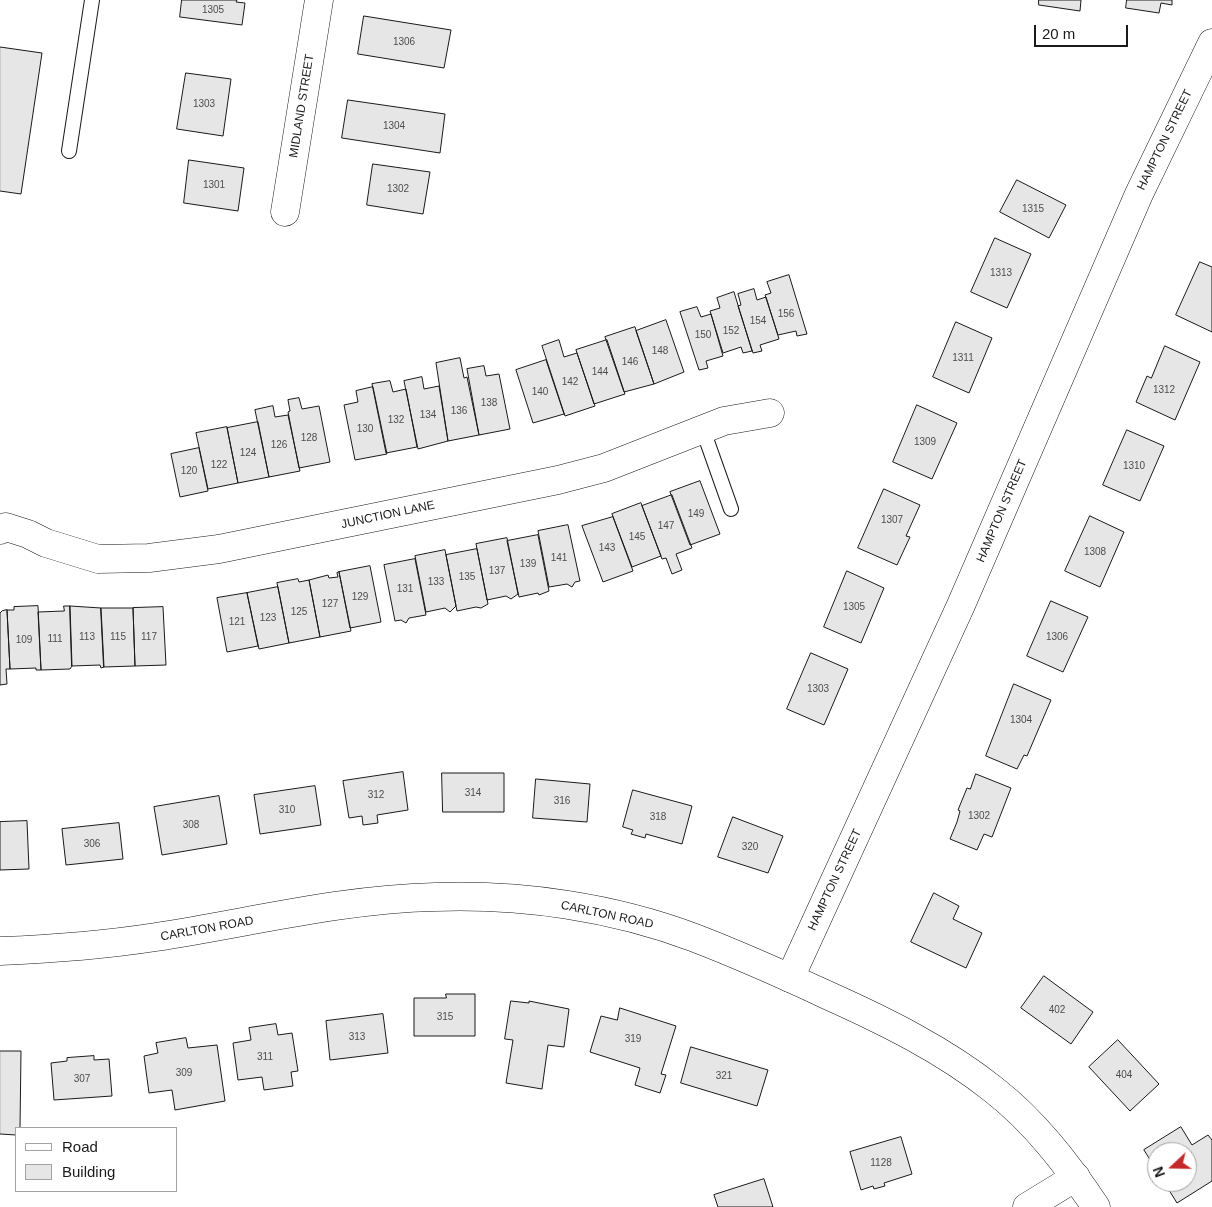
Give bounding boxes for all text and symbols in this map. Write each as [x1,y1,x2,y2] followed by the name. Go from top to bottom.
[202,4,224,16] house number: 1305
[1037,15,1131,47] scale bar
[1042,25,1075,42] text: 20 m
[393,36,415,48] house number: 1306
[287,53,317,159] street label: MIDLAND STREET
[1134,87,1196,193] street label: HAMPTON STREET
[193,98,215,110] house number: 1303
[383,120,405,132] house number: 1304
[203,179,225,191] house number: 1301
[387,183,409,195] house number: 1302
[1022,203,1044,215] house number: 1315
[990,267,1012,279] house number: 1313
[778,308,794,320] house number: 156
[750,315,766,327] house number: 154
[723,325,739,337] house number: 152
[695,329,711,341] house number: 150
[652,345,668,357] house number: 148
[952,352,974,364] house number: 1311
[622,356,638,368] house number: 146
[592,366,608,378] house number: 144
[562,376,578,388] house number: 142
[1153,384,1175,396] house number: 1312
[532,386,548,398] house number: 140
[481,397,497,409] house number: 138
[451,405,467,417] house number: 136
[420,409,436,421] house number: 134
[388,414,404,426] house number: 132
[357,423,373,435] house number: 130
[301,432,317,444] house number: 128
[914,436,936,448] house number: 1309
[271,439,287,451] house number: 126
[240,447,256,459] house number: 124
[974,457,1030,565] street label: HAMPTON STREET
[211,459,227,471] house number: 122
[1123,460,1145,472] house number: 1310
[181,465,197,477] house number: 120
[340,498,436,532] street label: JUNCTION LANE
[688,508,704,520] house number: 149
[881,514,903,526] house number: 1307
[658,520,674,532] house number: 147
[629,531,645,543] house number: 145
[599,542,615,554] house number: 143
[1084,546,1106,558] house number: 1308
[551,552,567,564] house number: 141
[520,558,536,570] house number: 139
[489,565,505,577] house number: 137
[459,571,475,583] house number: 135
[428,576,444,588] house number: 133
[397,583,413,595] house number: 131
[352,591,368,603] house number: 129
[322,598,338,610] house number: 127
[843,601,865,613] house number: 1305
[291,606,307,618] house number: 125
[260,612,276,624] house number: 123
[229,616,245,628] house number: 121
[79,631,95,643] house number: 113
[110,631,126,643] house number: 115
[141,631,157,643] house number: 117
[1046,631,1068,643] house number: 1306
[47,633,63,645] house number: 111
[16,634,32,646] house number: 109
[807,683,829,695] house number: 1303
[1010,714,1032,726] house number: 1304
[465,787,481,799] house number: 314
[368,789,384,801] house number: 312
[554,795,570,807] house number: 316
[279,804,295,816] house number: 310
[968,810,990,822] house number: 1302
[650,811,666,823] house number: 318
[183,819,199,831] house number: 308
[805,827,865,933] street label: HAMPTON STREET
[84,838,100,850] house number: 306
[742,841,758,853] house number: 320
[559,898,655,932] street label: CARLTON ROAD
[159,914,255,944] street label: CARLTON ROAD
[1049,1004,1065,1016] house number: 402
[437,1011,453,1023] house number: 315
[349,1031,365,1043] house number: 313
[625,1033,641,1045] house number: 319
[257,1051,273,1063] house number: 311
[176,1067,192,1079] house number: 309
[1116,1069,1132,1081] house number: 404
[716,1070,732,1082] house number: 321
[74,1073,90,1085] house number: 307
[15,1127,178,1192] legend
[62,1138,98,1155] text: Road
[1147,1142,1197,1192] north arrow
[870,1157,892,1169] house number: 1128
[62,1163,115,1180] text: Building
[1150,1164,1168,1180] text: N

